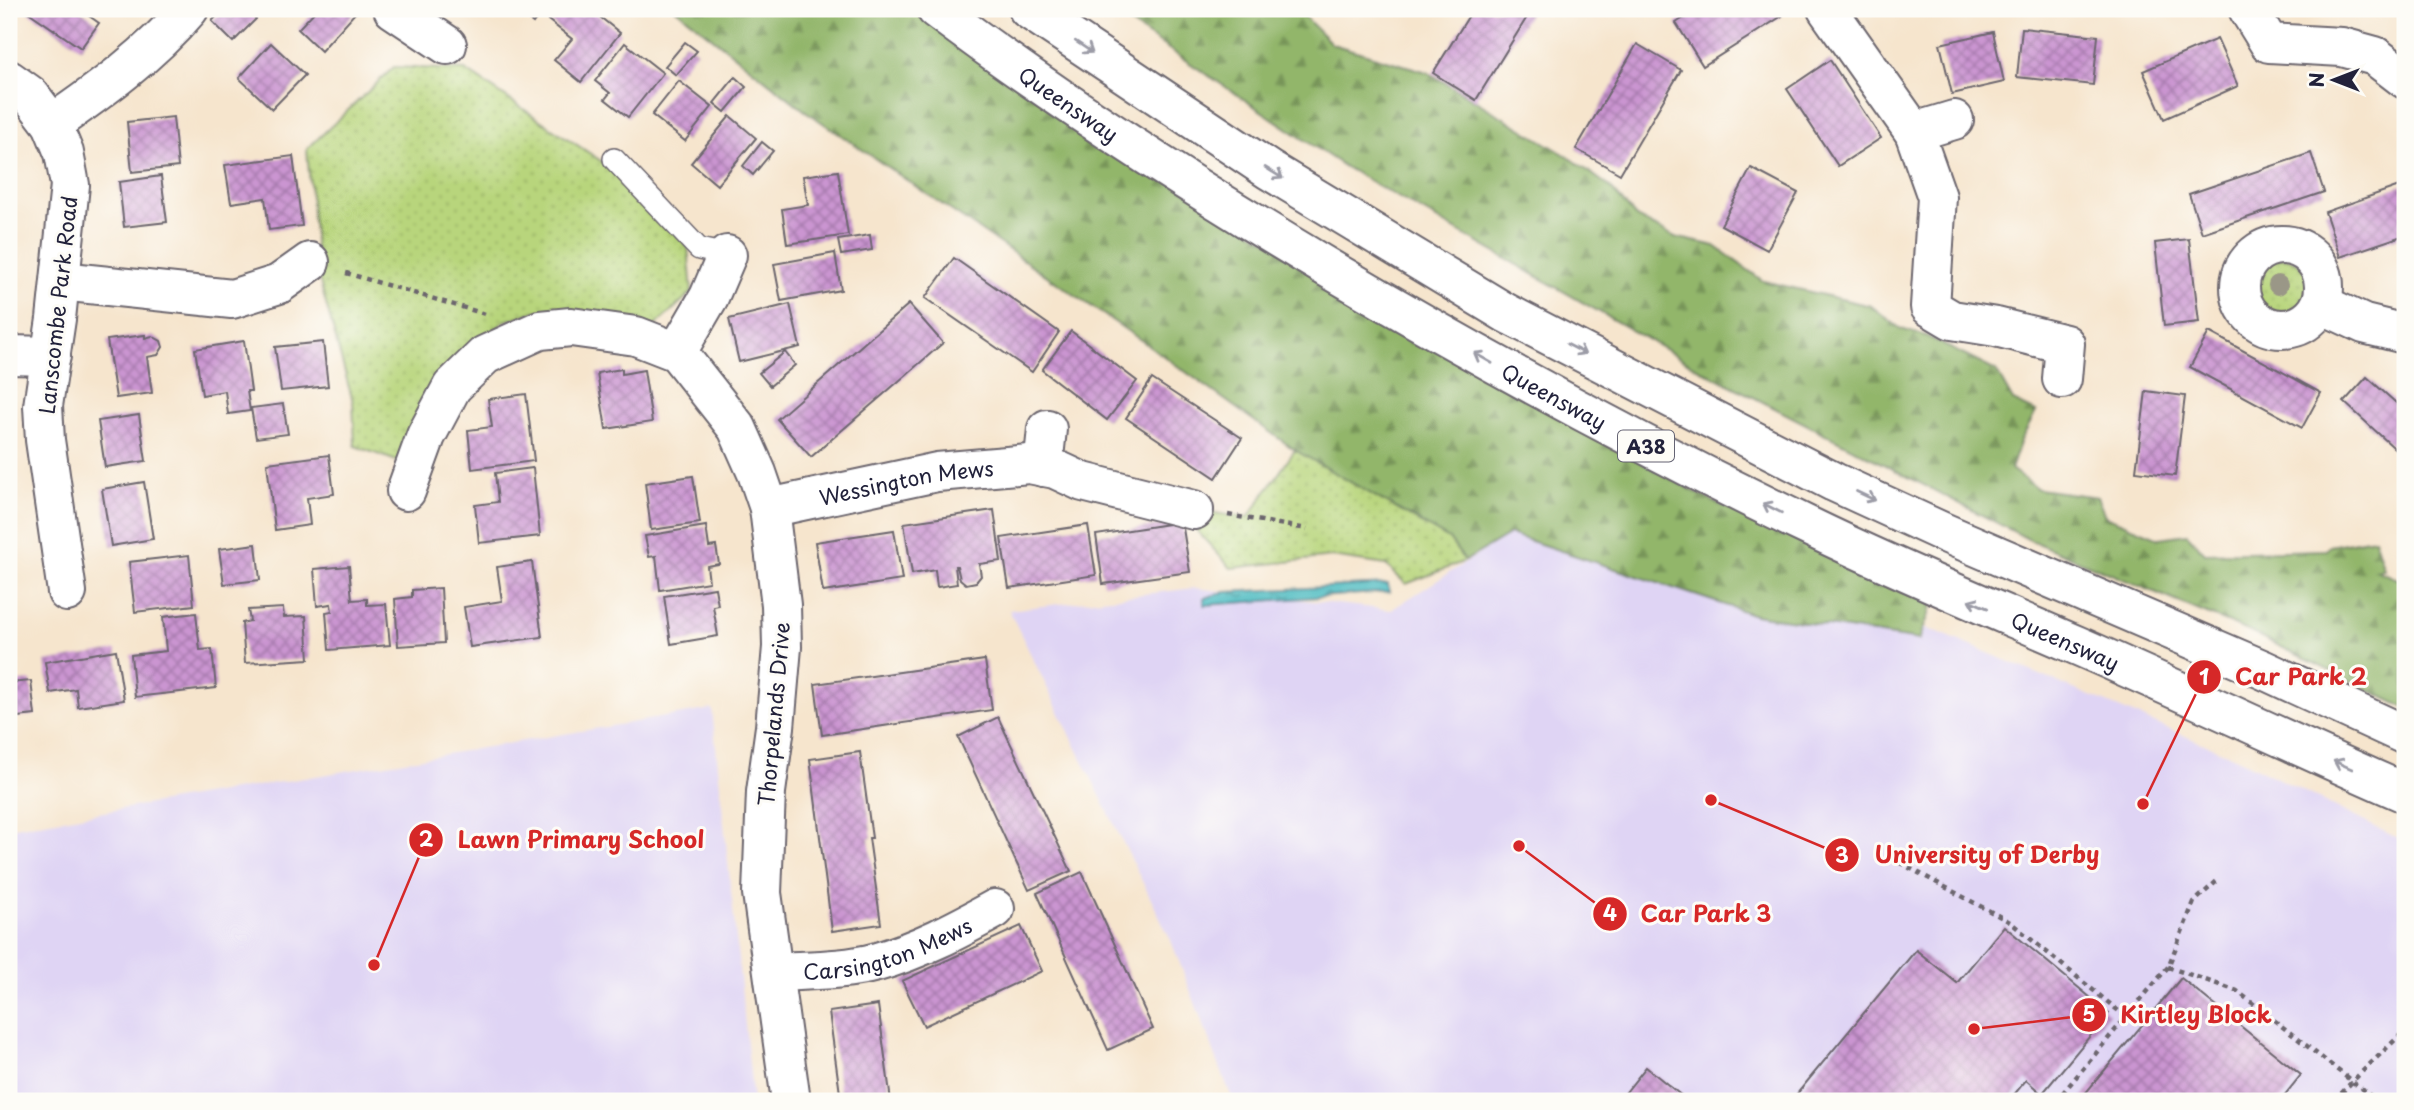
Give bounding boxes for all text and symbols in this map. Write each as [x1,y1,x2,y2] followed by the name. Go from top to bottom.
[1074,40,1093,54] one-way arrow
[2298,46,2368,116] north arrow
[1012,58,1125,149] street label: Queensway
[2302,72,2330,88] text: N
[1263,166,1283,180] one-way arrow
[30,194,84,416] street label: Lanscombe Park Road
[1565,343,1586,357] one-way arrow
[1473,351,1493,365] one-way arrow
[1496,355,1612,437] street label: Queensway
[1618,430,1674,462] road number: A38
[816,451,995,513] street label: Wessington Mews
[1855,490,1876,503] one-way arrow
[1762,501,1782,515] one-way arrow
[1967,597,1989,610] one-way arrow
[2006,603,2125,678] street label: Queensway
[749,621,797,807] street label: Thorpelands Drive
[2186,655,2381,699] callout: Car Park 2
[2235,658,2367,693] text: Car Park 2
[2199,660,2209,692] text: 1
[2332,758,2354,771] one-way arrow
[409,818,719,862] callout: Lawn Primary School
[458,821,704,856] text: Lawn Primary School
[419,822,434,854] text: 2
[1825,833,2114,877] callout: University of Derby
[1875,836,2099,871] text: University of Derby
[1835,838,1849,870] text: 3
[1592,892,1785,936] callout: Car Park 3
[1641,895,1771,930] text: Car Park 3
[1603,896,1617,928] text: 4
[802,909,977,987] street label: Carsington Mews
[2071,993,2286,1037] callout: Kirtley Block
[2120,996,2272,1031] text: Kirtley Block
[2082,997,2096,1029] text: 5

